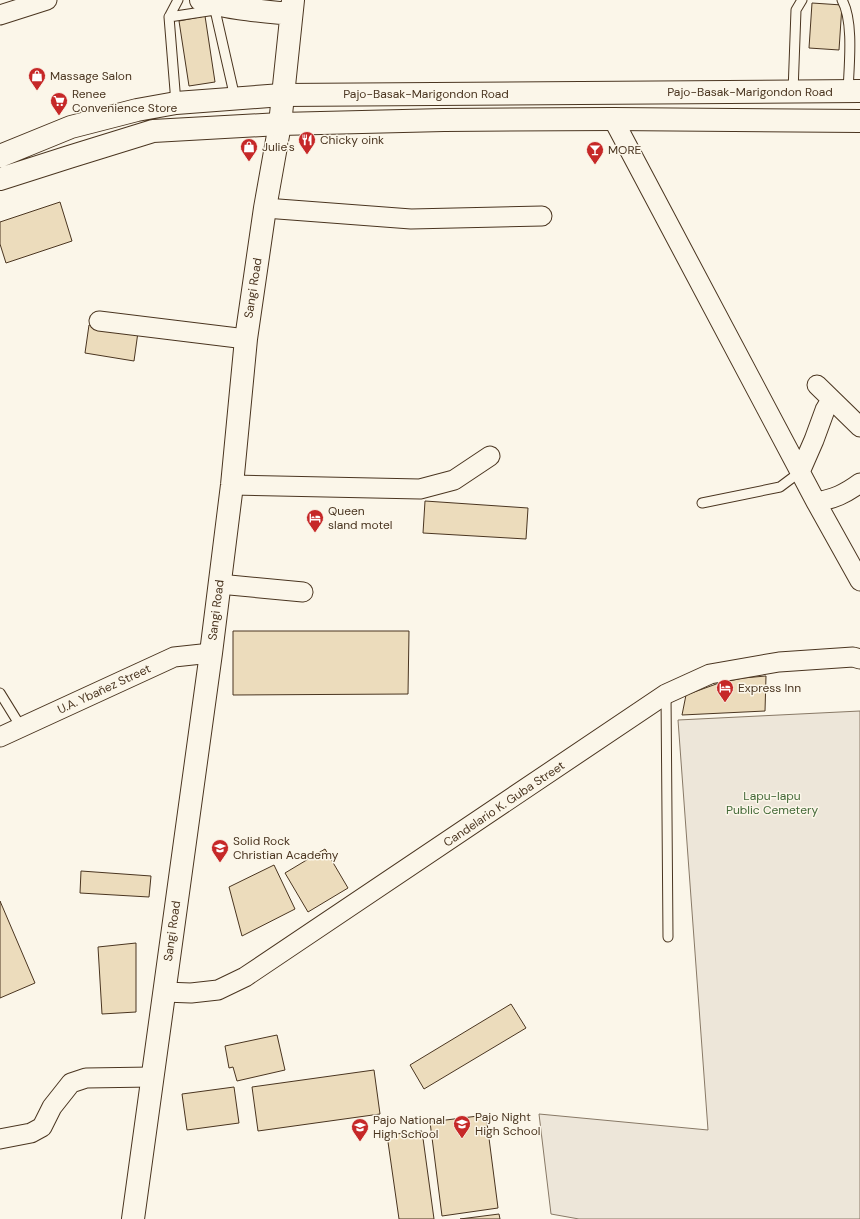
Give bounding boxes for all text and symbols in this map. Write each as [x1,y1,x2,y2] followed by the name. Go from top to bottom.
[27,66,47,91] shop icon: Massage Salon
[50,68,132,84] place label: Massage Salon
[667,84,833,100] street label: Pajo-Basak-Marigondon Road
[72,86,177,116] place label: Renee Convenience Store
[343,86,509,102] street label: Pajo-Basak-Marigondon Road
[49,91,69,116] supermarket icon: Renee Convenience Store
[297,130,317,155] restaurant icon: Chicky oink
[320,132,384,148] place label: Chicky oink
[239,137,259,162] shop icon: Julie's
[262,139,295,155] place label: Julie's
[585,140,605,165] bar icon: MORE
[608,142,642,158] place label: MORE
[240,257,266,319] street label: Sangi Road
[328,503,392,533] place label: Queen sland motel
[305,508,325,533] hotel icon: Queen sland motel
[204,579,228,641] street label: Sangi Road
[55,660,153,718] street label: U.A. Ybañez Street
[715,678,735,703] hotel icon: Express Inn
[738,680,801,696] place label: Express Inn
[440,757,568,851] street label: Candelario K. Guba Street
[726,788,818,818] park label: Lapu-lapu Public Cemetery
[233,833,339,863] place label: Solid Rock Christian Academy
[210,838,230,863] school or university icon: Solid Rock Christian Academy
[160,900,184,962] street label: Sangi Road
[475,1109,540,1139] place label: Pajo Night High School
[373,1112,445,1142] place label: Pajo National High School
[452,1114,472,1139] school or university icon: Pajo Night High School
[350,1117,370,1142] school or university icon: Pajo National High School

